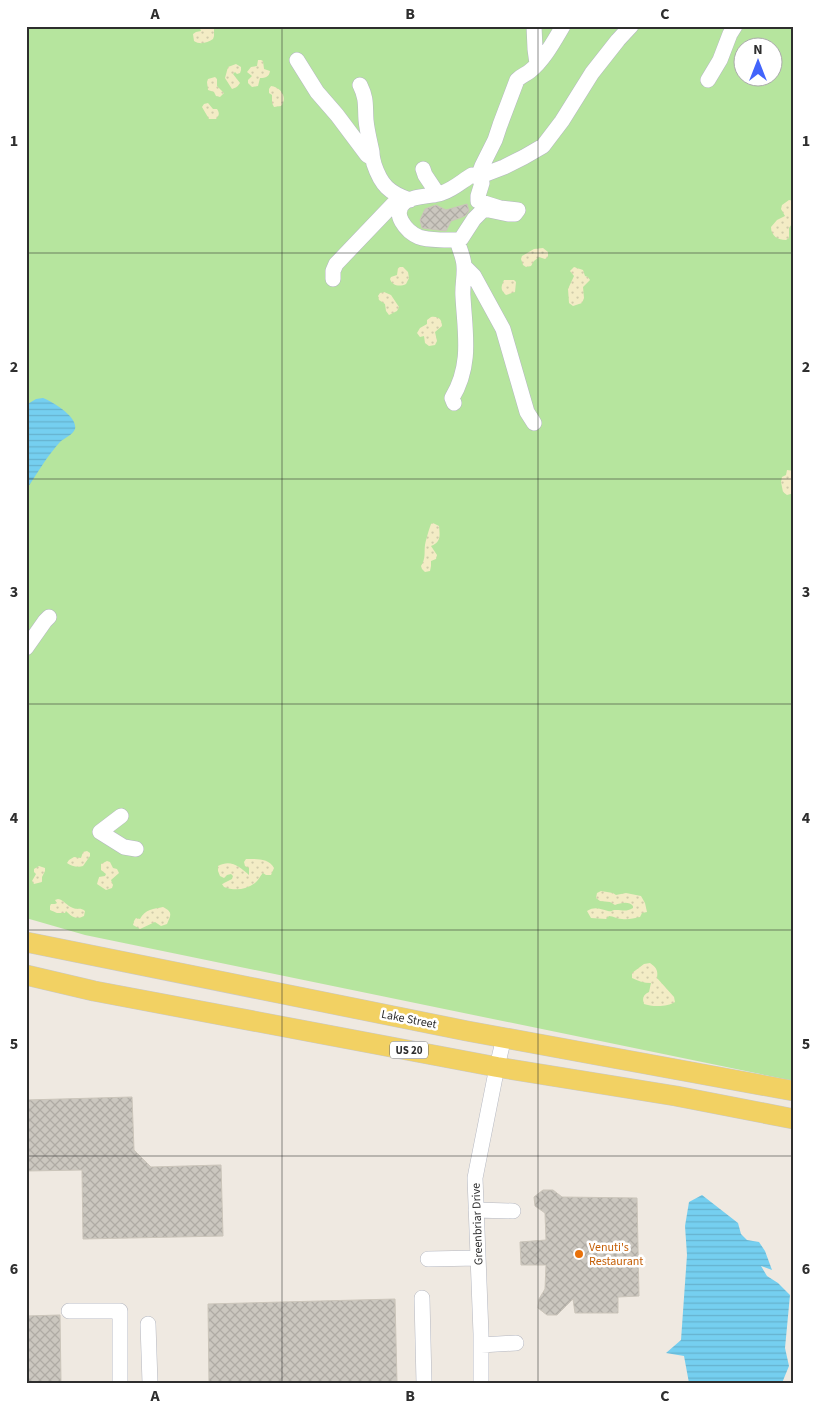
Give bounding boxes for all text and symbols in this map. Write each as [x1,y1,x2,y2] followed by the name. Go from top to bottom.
[149,3,160,25] text: A
[405,3,415,25] text: B
[660,3,670,25] text: C
[732,38,782,88] north arrow
[753,40,763,60] text: N
[10,130,18,152] text: 1
[802,130,810,152] text: 1
[10,356,18,378] text: 2
[802,356,810,378] text: 2
[10,581,18,603] text: 3
[802,581,810,603] text: 3
[10,807,19,829] text: 4
[802,807,811,829] text: 4
[380,1006,438,1033] street label: Lake Street
[10,1033,18,1055] text: 5
[802,1033,810,1055] text: 5
[390,1042,428,1058] road number: US 20
[468,1183,487,1265] street label: Greenbriar Drive
[589,1239,643,1270] place label: Venuti's Restaurant
[573,1248,585,1260] marker: Venuti's Restaurant
[10,1258,18,1280] text: 6
[802,1258,810,1280] text: 6
[149,1385,160,1407] text: A
[405,1385,415,1407] text: B
[660,1385,670,1407] text: C

